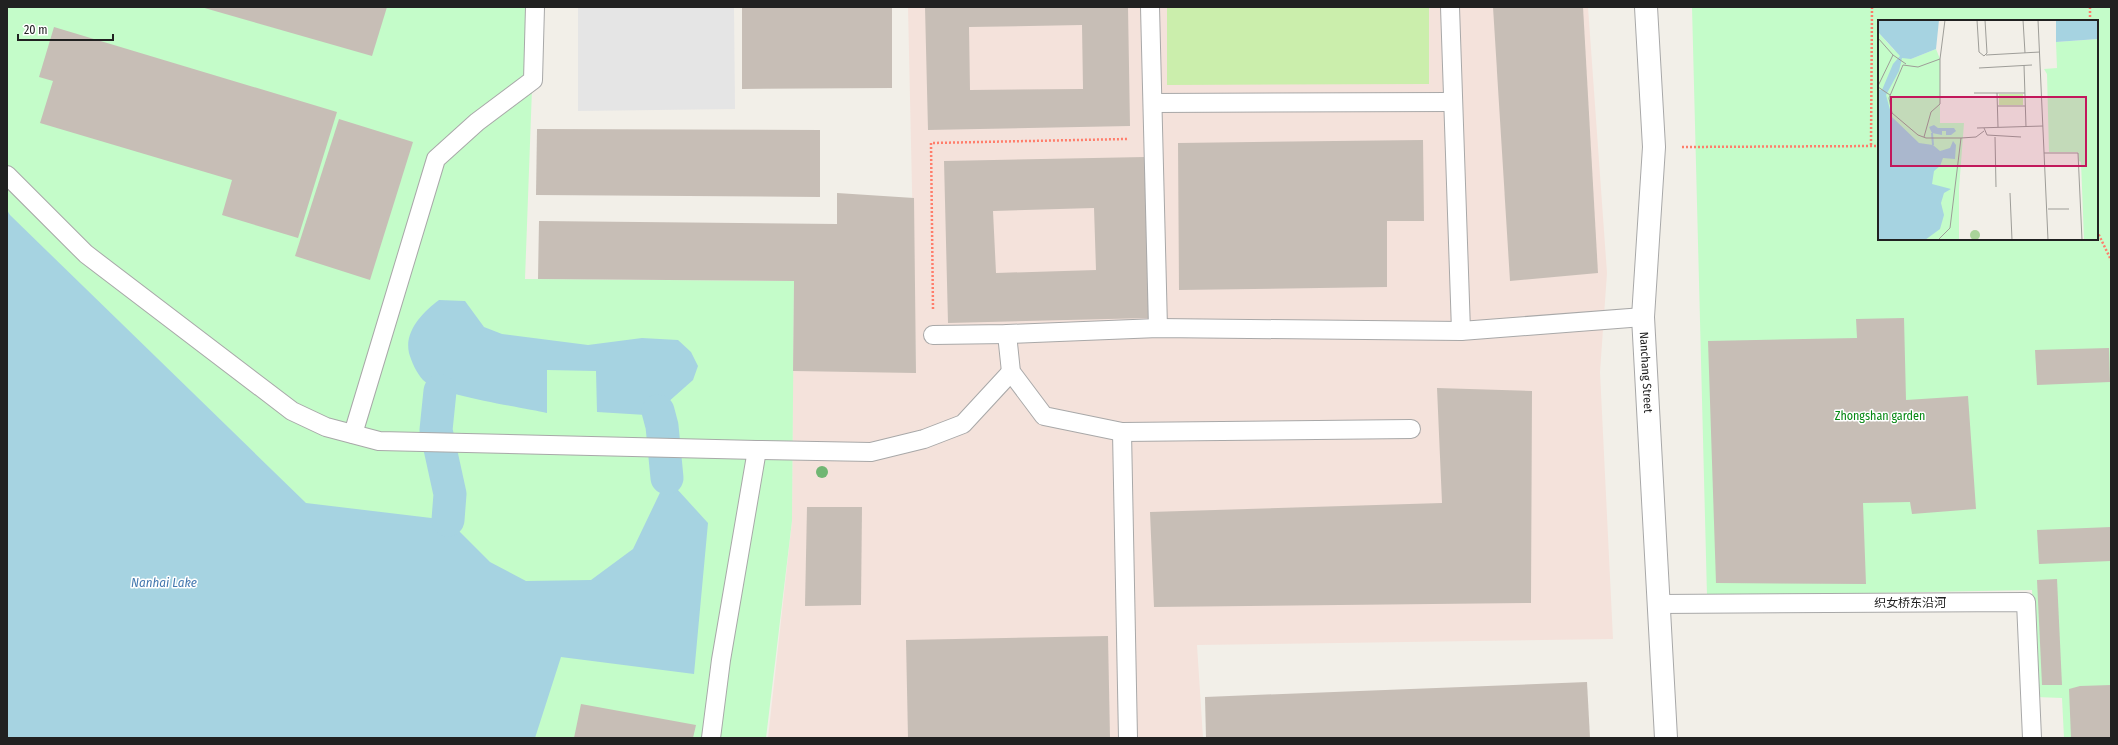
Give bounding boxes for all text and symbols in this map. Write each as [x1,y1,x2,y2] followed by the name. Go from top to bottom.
[18,16,113,42] scale bar
[1878,20,2098,240] inset map
[24,23,48,37] text: 20 m
[1637,331,1655,413] street label: Nanchang Street
[1835,409,1925,423] park label: Zhongshan garden
[131,575,197,590] water label: Nanhai Lake
[1874,596,1946,610] street label: 织女桥东沿河

